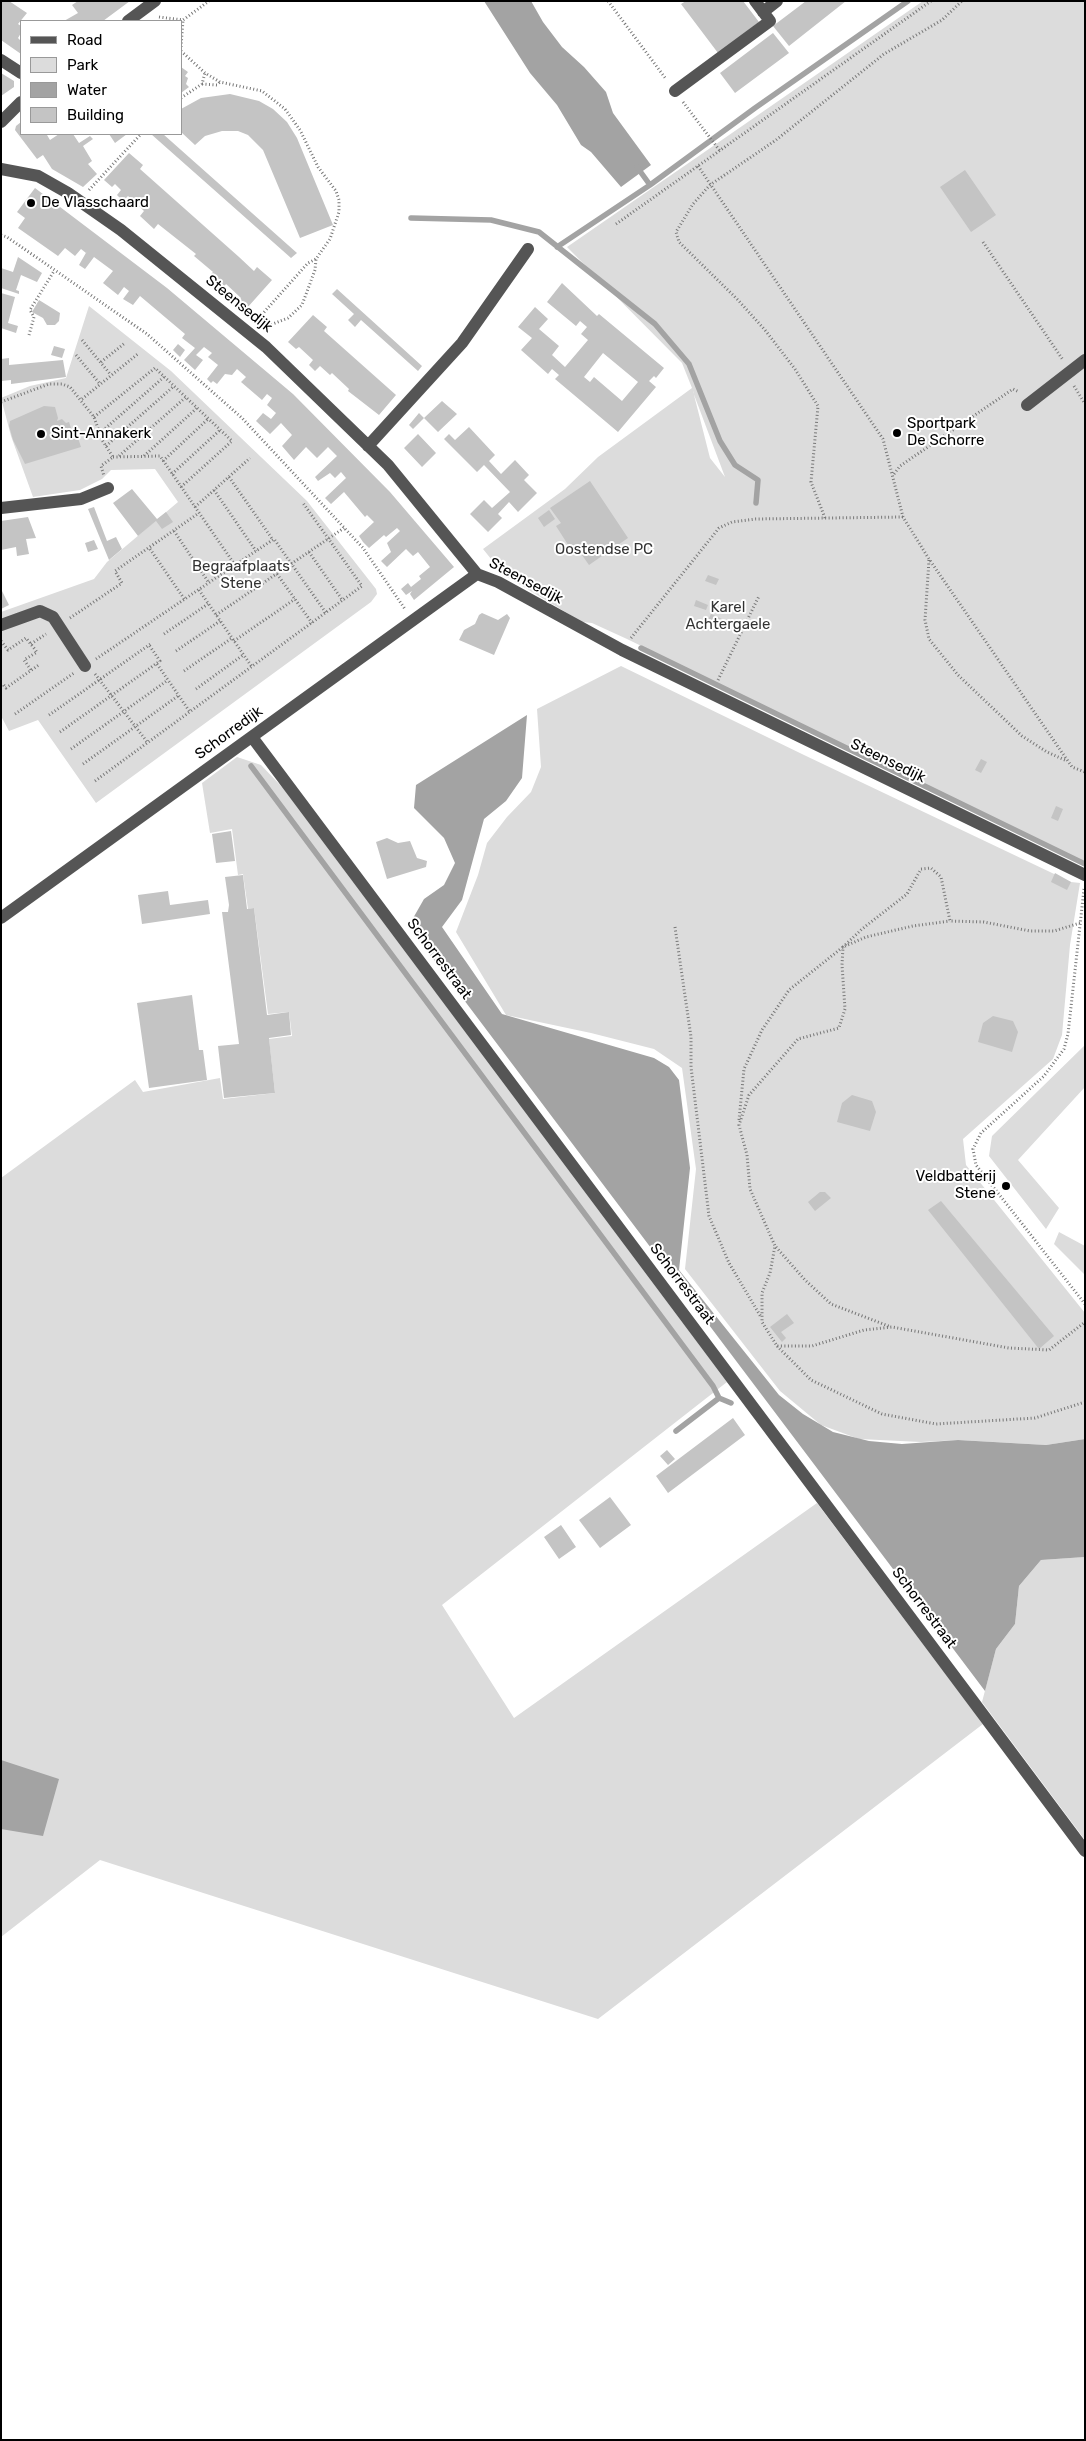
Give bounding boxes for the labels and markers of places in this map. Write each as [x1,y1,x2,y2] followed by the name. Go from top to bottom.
[41,194,149,212] place label: De Vlasschaard
[25,197,37,209] marker: De Vlasschaard
[907,415,984,450] place label: Sportpark De Schorre
[51,425,151,443] place label: Sint-Annakerk
[891,427,903,439] marker: Sportpark De Schorre
[35,428,47,440] marker: Sint-Annakerk
[916,1168,996,1203] place label: Veldbatterij Stene
[1000,1180,1012,1192] marker: Veldbatterij Stene

